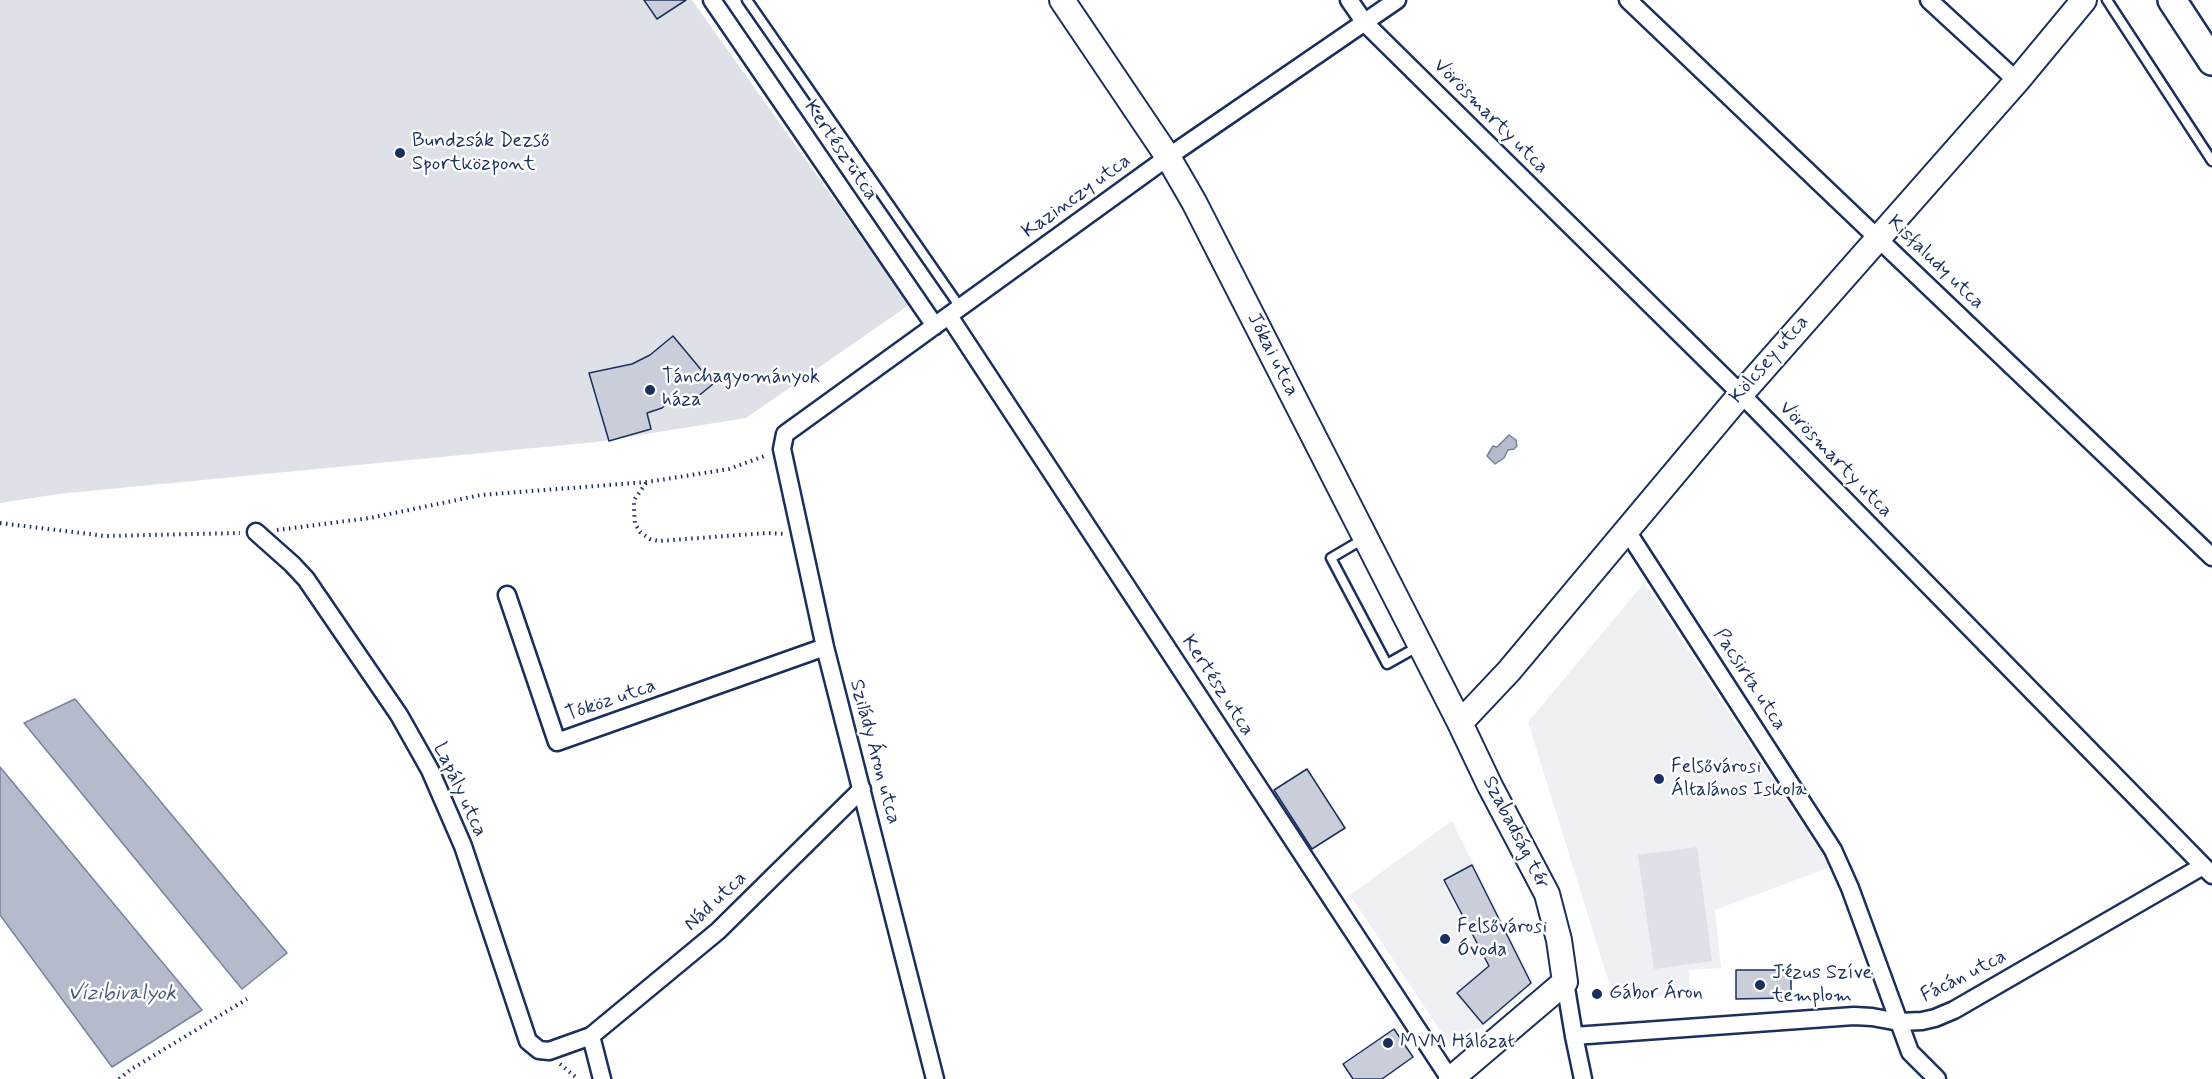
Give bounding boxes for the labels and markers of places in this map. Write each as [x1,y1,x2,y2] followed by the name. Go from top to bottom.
[412,130,549,177] place label: Bundzsák Dezső Sportközpont
[393,146,407,160] marker: Bundzsák Dezső Sportközpont
[662,366,820,413] place label: Tánchagyományok háza
[643,383,657,397] marker: Tánchagyományok háza
[1671,756,1807,803] place label: Felsővárosi Általános Iskola
[1652,772,1666,786] marker: Felsővárosi Általános Iskola
[1457,916,1547,963] place label: Felsővárosi Óvoda
[1438,932,1452,946] marker: Felsővárosi Óvoda
[1772,962,1872,1009] place label: Jézus Szíve templom
[1753,978,1767,992] marker: Jézus Szíve templom
[1609,982,1703,1006] place label: Gábor Áron
[1590,987,1604,1001] marker: Gábor Áron
[1400,1031,1515,1055] place label: MVM Hálózat
[1381,1036,1395,1050] marker: MVM Hálózat

